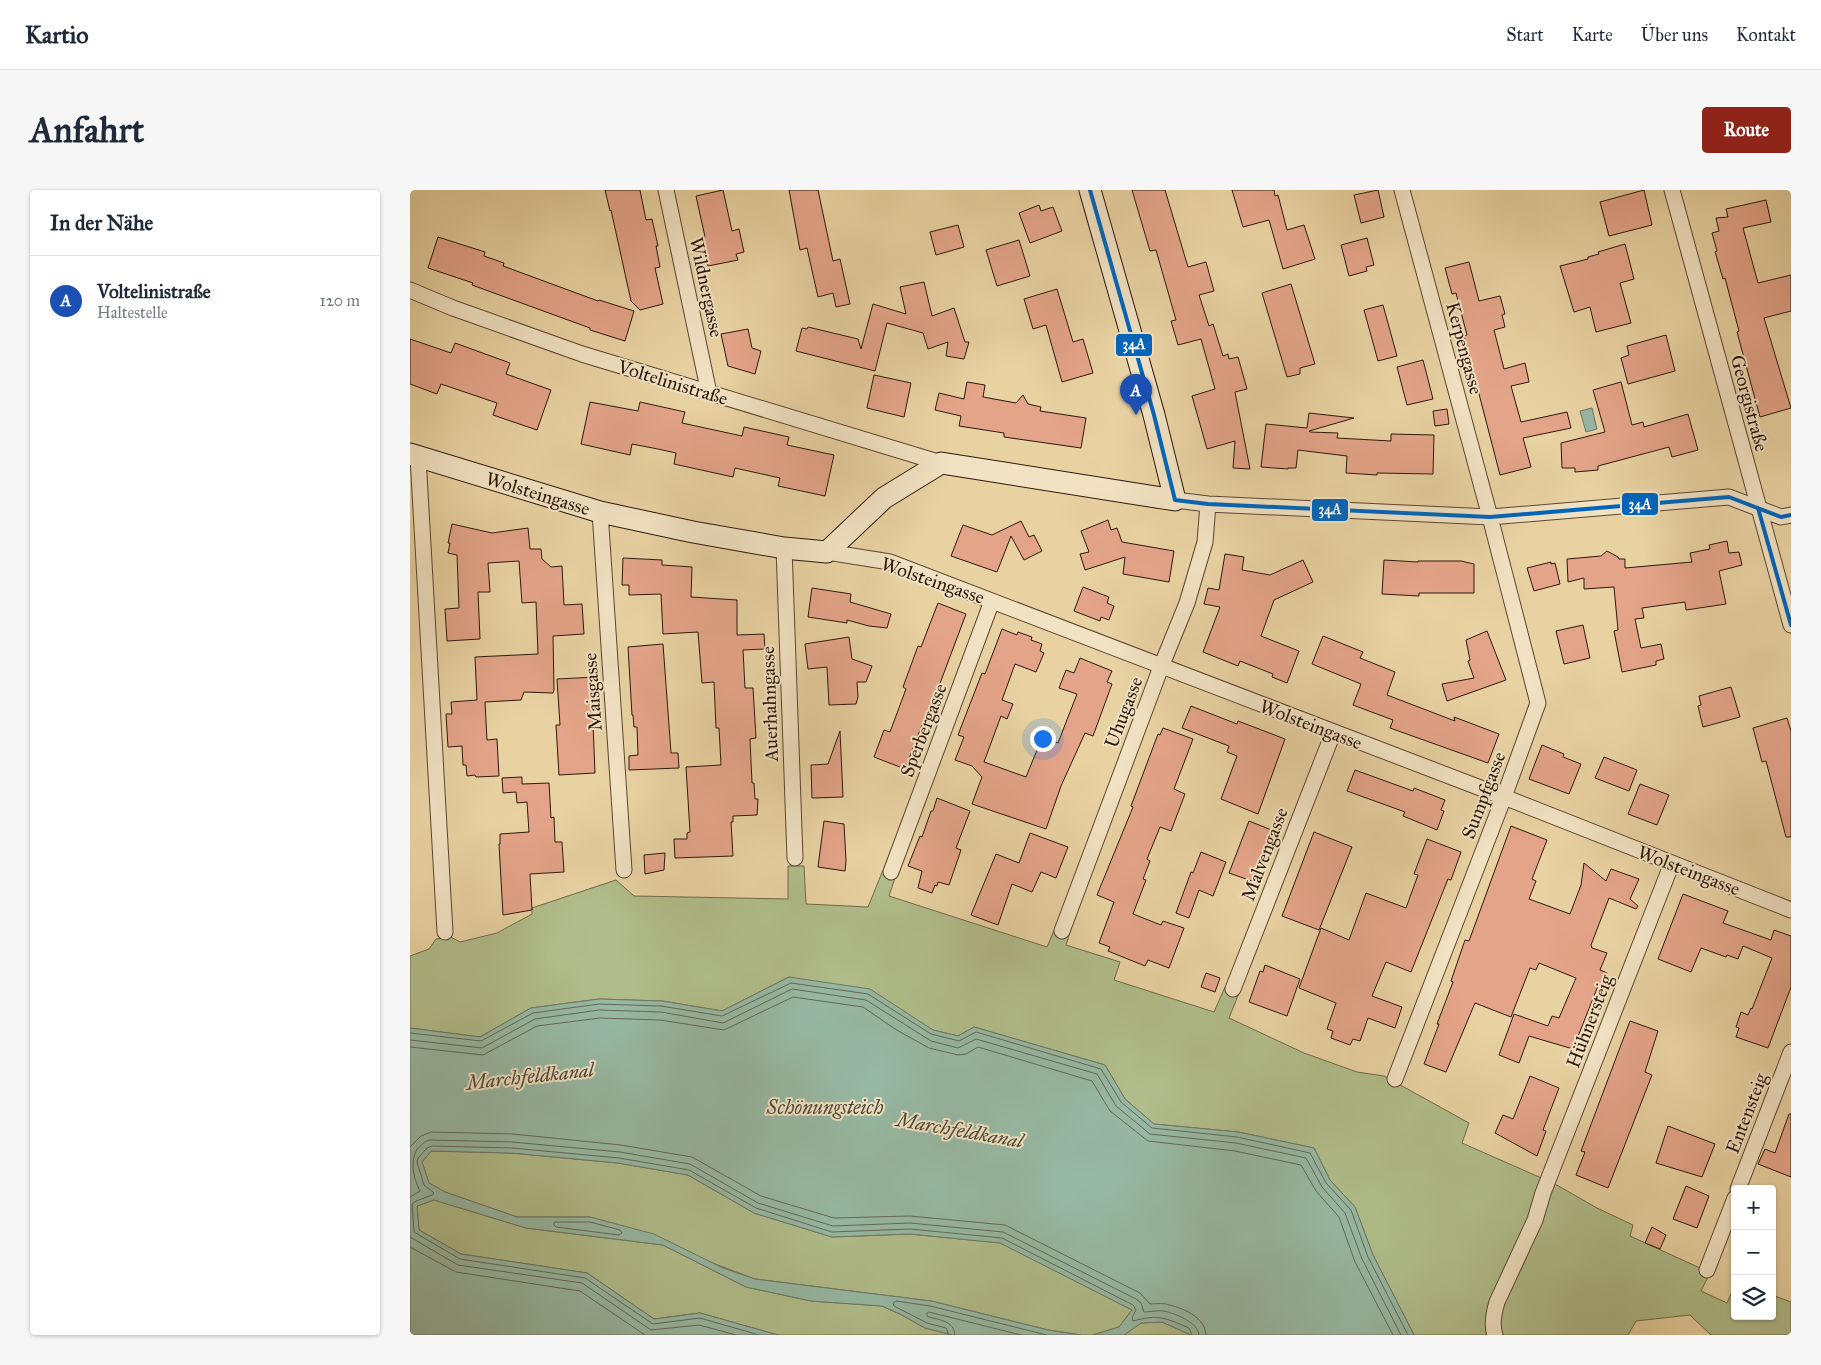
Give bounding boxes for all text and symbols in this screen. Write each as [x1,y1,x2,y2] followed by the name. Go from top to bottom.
[25,20,88,50] text: Kartio
[1506,24,1544,46] text: Start
[1572,24,1613,46] text: Karte
[1641,24,1708,46] text: Über uns
[1736,24,1796,46] text: Kontakt
[1702,107,1791,153] button: Route
[30,109,144,152] text: Anfahrt
[50,210,153,236] text: In der Nähe
[684,235,728,340] street label: Wildnergasse
[97,280,211,303] text: Voltelinistraße
[61,291,71,310] text: A
[320,291,360,310] text: 120 m
[1440,299,1488,397] street label: Kerpengasse
[97,303,168,322] text: Haltestelle
[1115,333,1153,357] line badge: 34A
[1123,336,1146,354] text: 34A
[1725,352,1773,454] street label: Georgistraße
[614,355,731,410] street label: Voltelinistraße
[1120,374,1152,415] pin: A
[483,467,593,521] street label: Wolsteingasse
[1621,492,1659,516] line badge: 34A
[1629,496,1652,514] text: 34A
[1311,498,1349,522] line badge: 34A
[1319,501,1342,519] text: 34A
[878,552,988,610] street label: Wolsteingasse
[756,646,784,763] street label: Auerhahngasse
[578,652,608,732] street label: Maisgasse
[1099,673,1148,751] street label: Uhugasse
[895,680,953,781] street label: Sperbergasse
[1256,694,1365,755] street label: Wolsteingasse
[1030,726,1056,752] your location
[1456,748,1512,842] street label: Sumpfgasse
[1236,804,1294,905] street label: Malvengasse
[1634,840,1743,901] street label: Wolsteingasse
[1561,971,1619,1071] street label: Hühnersteig
[463,1057,596,1095] water label: Marchfeldkanal
[1721,1070,1773,1157] street label: Entensteig
[766,1095,884,1119] water label: Schönungsteich
[893,1107,1027,1153] water label: Marchfeldkanal
[1731,1185,1776,1320] map controls
[1731,1185,1776,1230] button: +
[1731,1230,1776,1275] button: −
[1731,1275,1776,1320] button: layers

